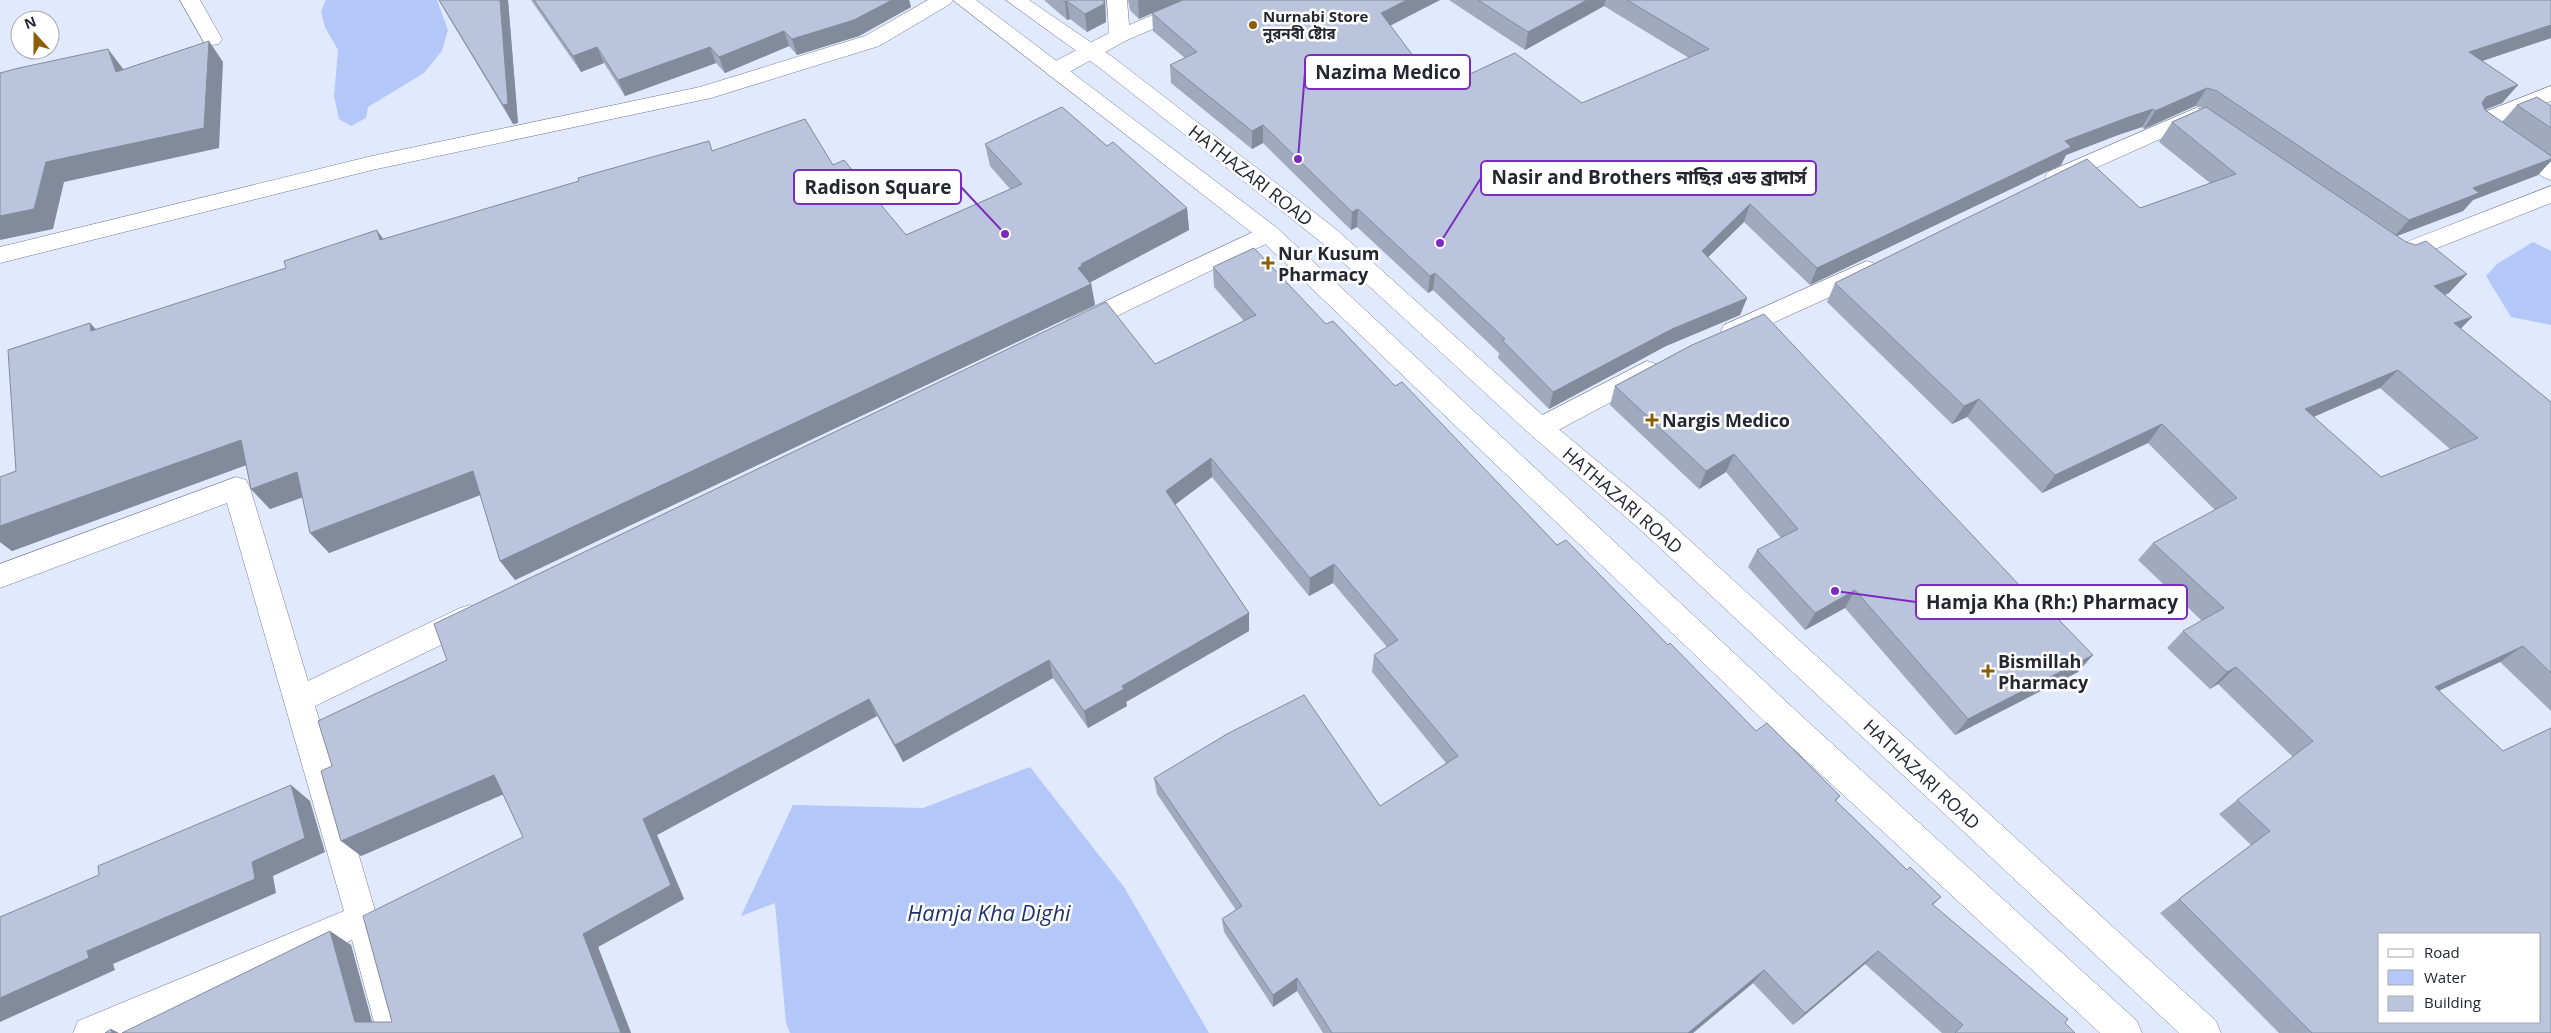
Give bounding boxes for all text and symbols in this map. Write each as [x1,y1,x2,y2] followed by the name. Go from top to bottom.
[1262,6,1369,44] place label: Nurnabi Store নুরনবী ষ্টোর
[10,10,60,60] north arrow
[21,11,39,33] text: N
[1247,19,1259,31] marker: Nurnabi Store নুরনবী ষ্টোর
[1305,55,1470,89] callout: Nazima Medico
[1315,59,1461,85] text: Nazima Medico
[1184,119,1318,231] street label: HATHAZARI ROAD
[1481,161,1816,195] callout: Nasir and Brothers নাছির এন্ড ব্রাদার্স
[1491,164,1808,190] text: Nasir and Brothers নাছির এন্ড ব্রাদার্স
[794,170,961,204] callout: Radison Square
[805,174,951,200] text: Radison Square
[1278,241,1380,286] place label: Nur Kusum Pharmacy
[1262,257,1274,269] marker: Nur Kusum Pharmacy
[1662,408,1790,432] place label: Nargis Medico
[1646,414,1658,426] marker: Nargis Medico
[1558,441,1688,559] street label: HATHAZARI ROAD
[1916,585,2187,619] callout: Hamja Kha (Rh:) Pharmacy
[1926,589,2178,615] text: Hamja Kha (Rh:) Pharmacy
[1998,649,2089,694] place label: Bismillah Pharmacy
[1982,665,1994,677] marker: Bismillah Pharmacy
[1858,714,1986,834] street label: HATHAZARI ROAD
[907,897,1071,927] water label: Hamja Kha Dighi
[2378,933,2541,1023] legend
[2424,942,2460,962] text: Road
[2424,967,2466,987] text: Water
[2424,992,2481,1012] text: Building

